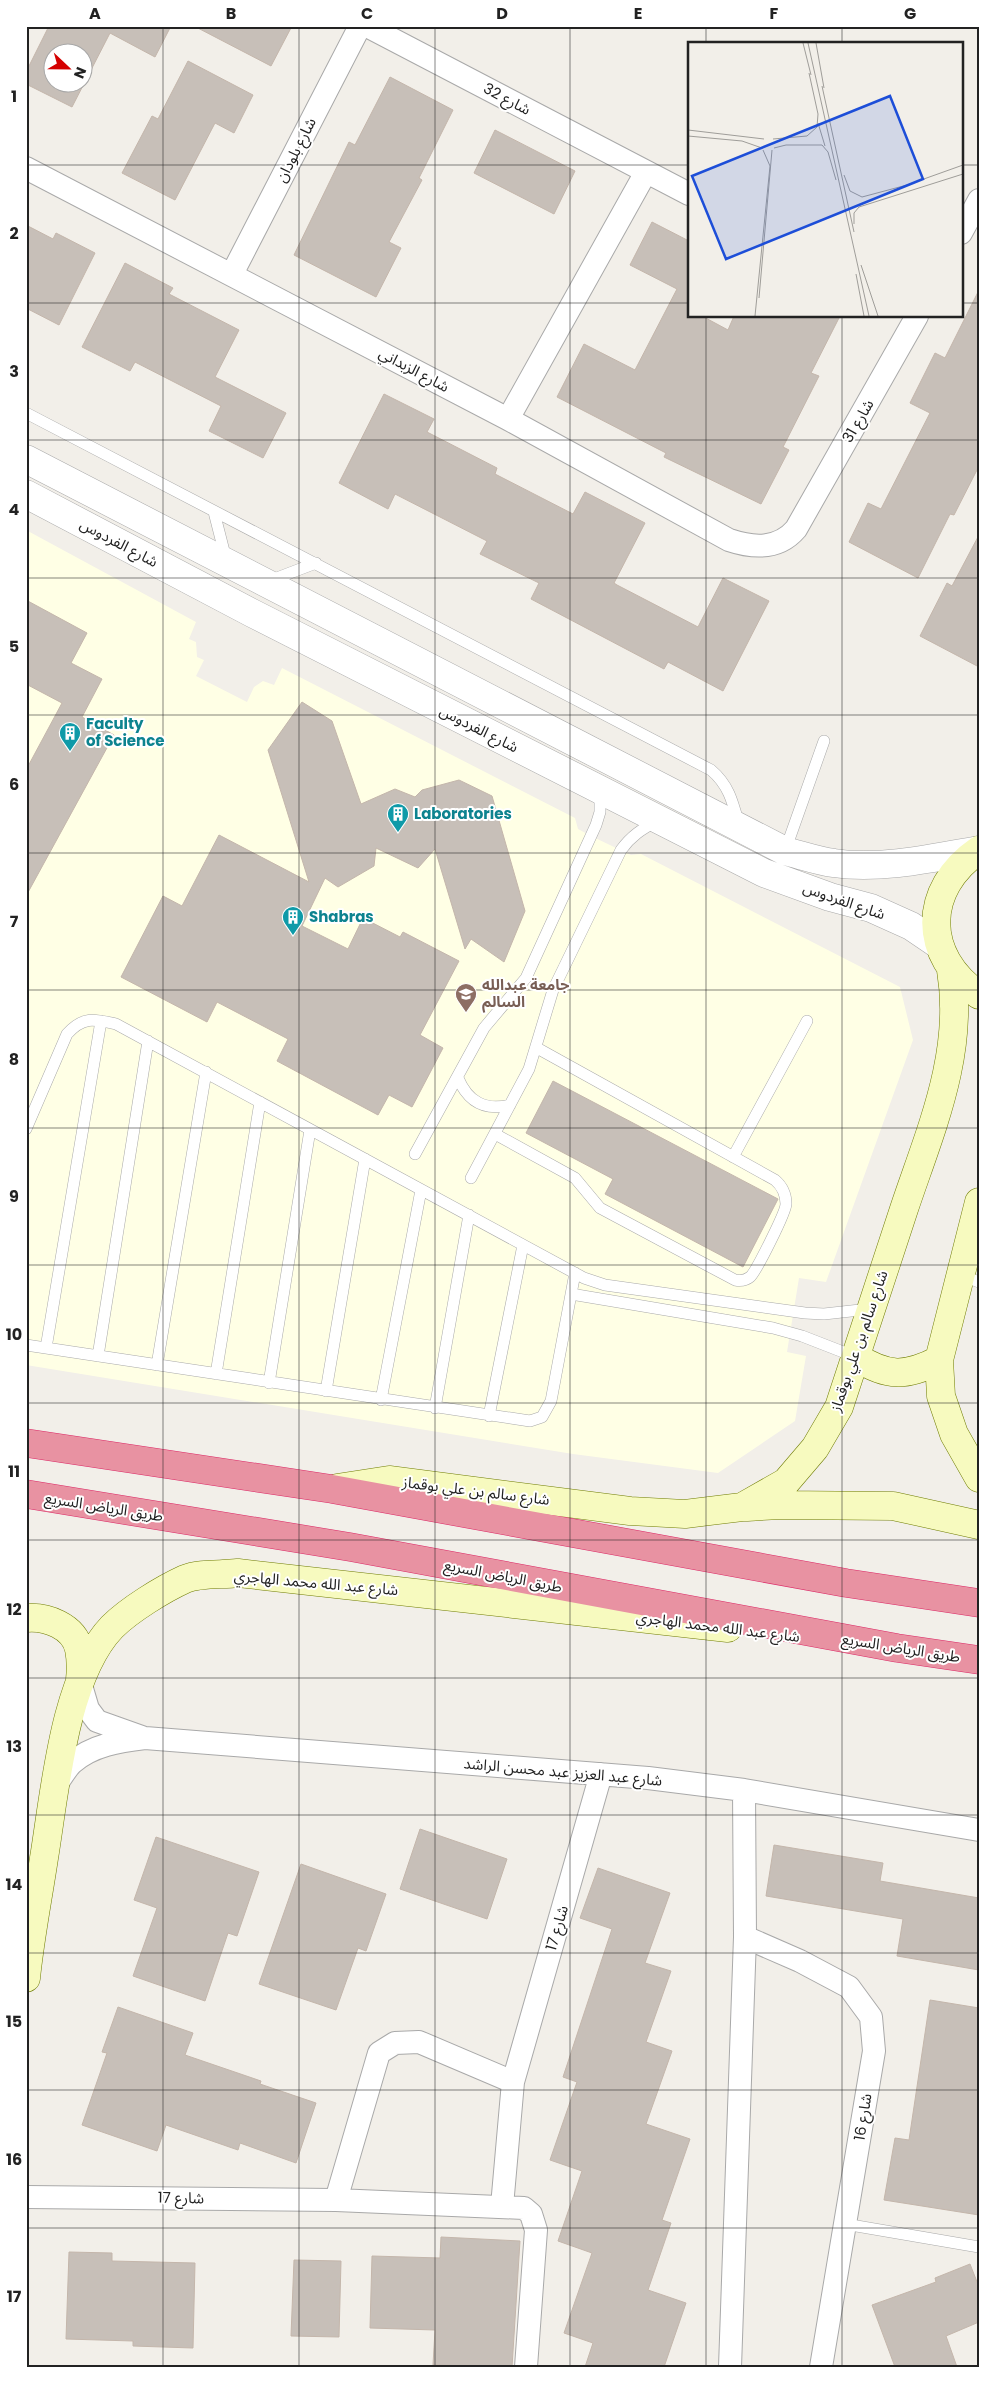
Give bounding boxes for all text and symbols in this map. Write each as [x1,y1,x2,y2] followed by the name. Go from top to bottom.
[89,2,101,25] text: A
[226,2,236,25] text: B
[361,2,373,25] text: C
[496,2,508,25] text: D
[634,2,642,25] text: E
[770,2,779,25] text: F
[904,2,916,25] text: G
[42,42,92,92] north arrow
[688,42,962,318] inset map
[69,64,91,81] text: N
[479,77,535,122] street label: شارع 32
[11,85,17,108] text: 1
[270,114,323,187] street label: شارع بلودان
[9,222,19,245] text: 2
[374,342,453,399] street label: شارع الزبداني
[9,360,19,383] text: 3
[837,395,880,447] street label: شارع 31
[9,498,20,521] text: 4
[76,513,162,574] street label: شارع الفردوس
[9,635,19,658] text: 5
[435,700,522,759] street label: شارع الفردوس
[86,713,165,751] place label: Faculty of Science
[58,721,82,752] building icon: Faculty of Science
[9,773,19,796] text: 6
[386,802,410,833] building icon: Laboratories
[414,803,512,824] place label: Laboratories
[800,877,888,926] street label: شارع الفردوس
[281,905,305,936] building icon: Shabras
[309,906,374,927] place label: Shabras
[10,910,19,933] text: 7
[482,974,570,1013] place label: جامعة عبدالله السالم
[454,982,478,1013] school or university icon: جامعة عبدالله السالم
[9,1048,19,1071] text: 8
[9,1185,19,1208] text: 9
[824,1267,895,1416] street label: شارع سالم بن علي بوقماز
[6,1323,22,1346] text: 10
[8,1460,20,1483] text: 11
[400,1471,551,1512] street label: شارع سالم بن علي بوقماز
[43,1487,165,1528] street label: طريق الرياض السريع
[442,1554,564,1599] street label: طريق الرياض السريع
[233,1565,399,1602] street label: شارع عبد الله محمد الهاجري
[6,1598,22,1621] text: 12
[635,1606,801,1649] street label: شارع عبد الله محمد الهاجري
[840,1628,962,1669] street label: طريق الرياض السريع
[6,1735,22,1758] text: 13
[463,1752,663,1793] street label: شارع عبد العزيز عبد محسن الراشد
[6,1873,23,1896] text: 14
[540,1903,575,1954] street label: شارع 17
[6,2010,22,2033] text: 15
[848,2092,879,2142] street label: شارع 16
[6,2148,22,2171] text: 16
[158,2187,205,2210] street label: شارع 17
[7,2285,22,2308] text: 17

